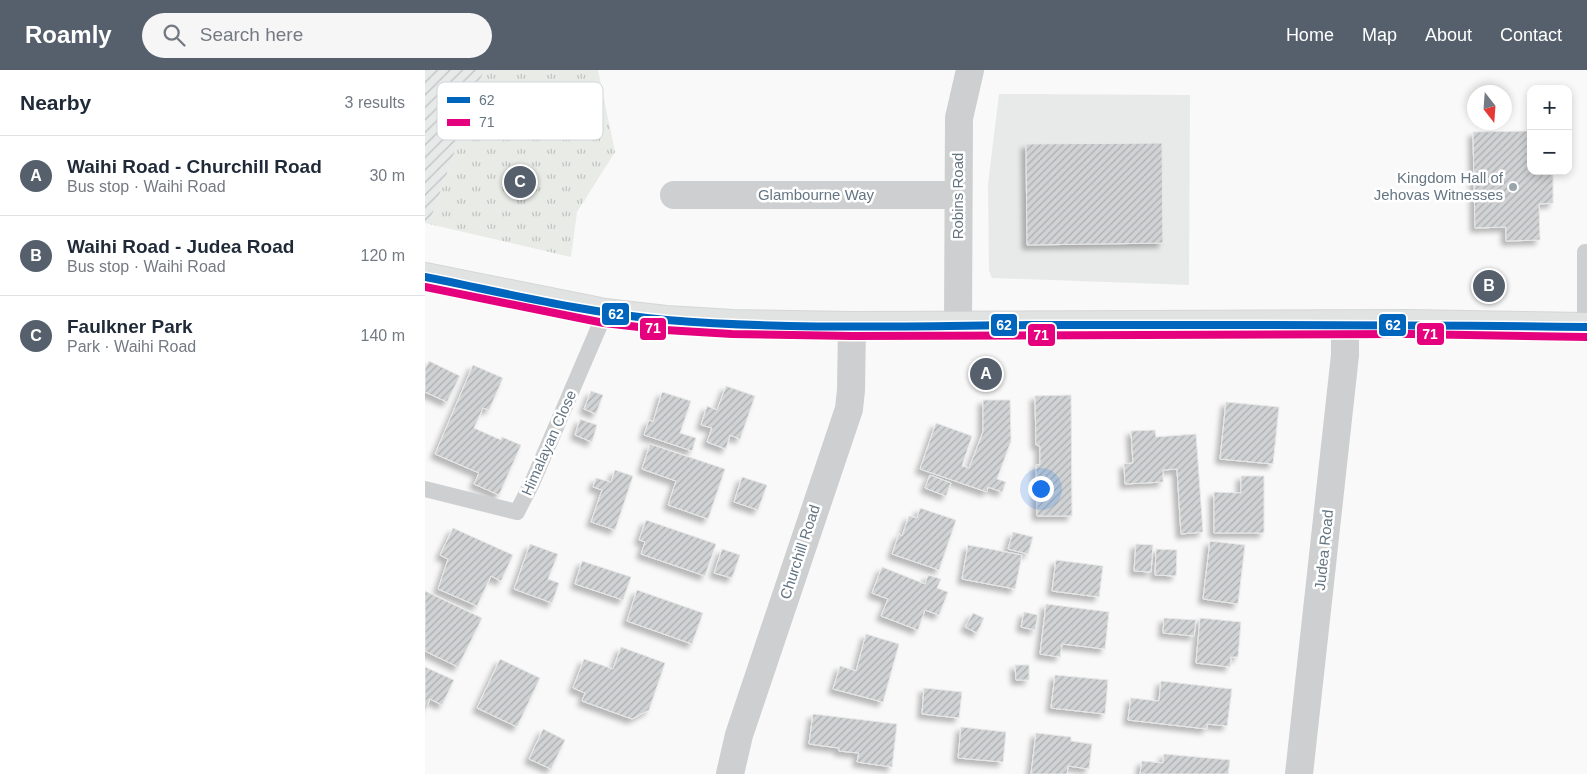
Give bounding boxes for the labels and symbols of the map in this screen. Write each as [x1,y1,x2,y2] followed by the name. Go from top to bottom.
[437,82,603,140] legend
[1467,85,1512,130] north arrow
[479,92,495,108] text: 62
[479,114,495,130] text: 71
[949,153,966,239] street label: Robins Road
[504,163,536,201] pin: C
[1374,169,1504,203] place label: Kingdom Hall of Jehovas Witnesses
[1507,181,1519,193] marker: Kingdom Hall of Jehovas Witnesses
[758,186,875,203] street label: Glambourne Way
[1473,267,1505,305] pin: B
[601,302,630,326] line badge: 62
[608,306,624,322] text: 62
[990,313,1018,337] line badge: 62
[1378,313,1407,337] line badge: 62
[639,317,667,341] line badge: 71
[996,317,1012,333] text: 62
[1385,317,1401,333] text: 62
[645,320,661,336] text: 71
[1416,322,1445,346] line badge: 71
[1027,323,1056,347] line badge: 71
[1422,326,1438,342] text: 71
[1033,327,1049,343] text: 71
[970,355,1002,393] pin: A
[518,388,579,498] street label: Himalayan Close
[1028,476,1054,502] your location
[776,502,823,601] street label: Churchill Road
[1311,509,1336,591] street label: Judea Road

